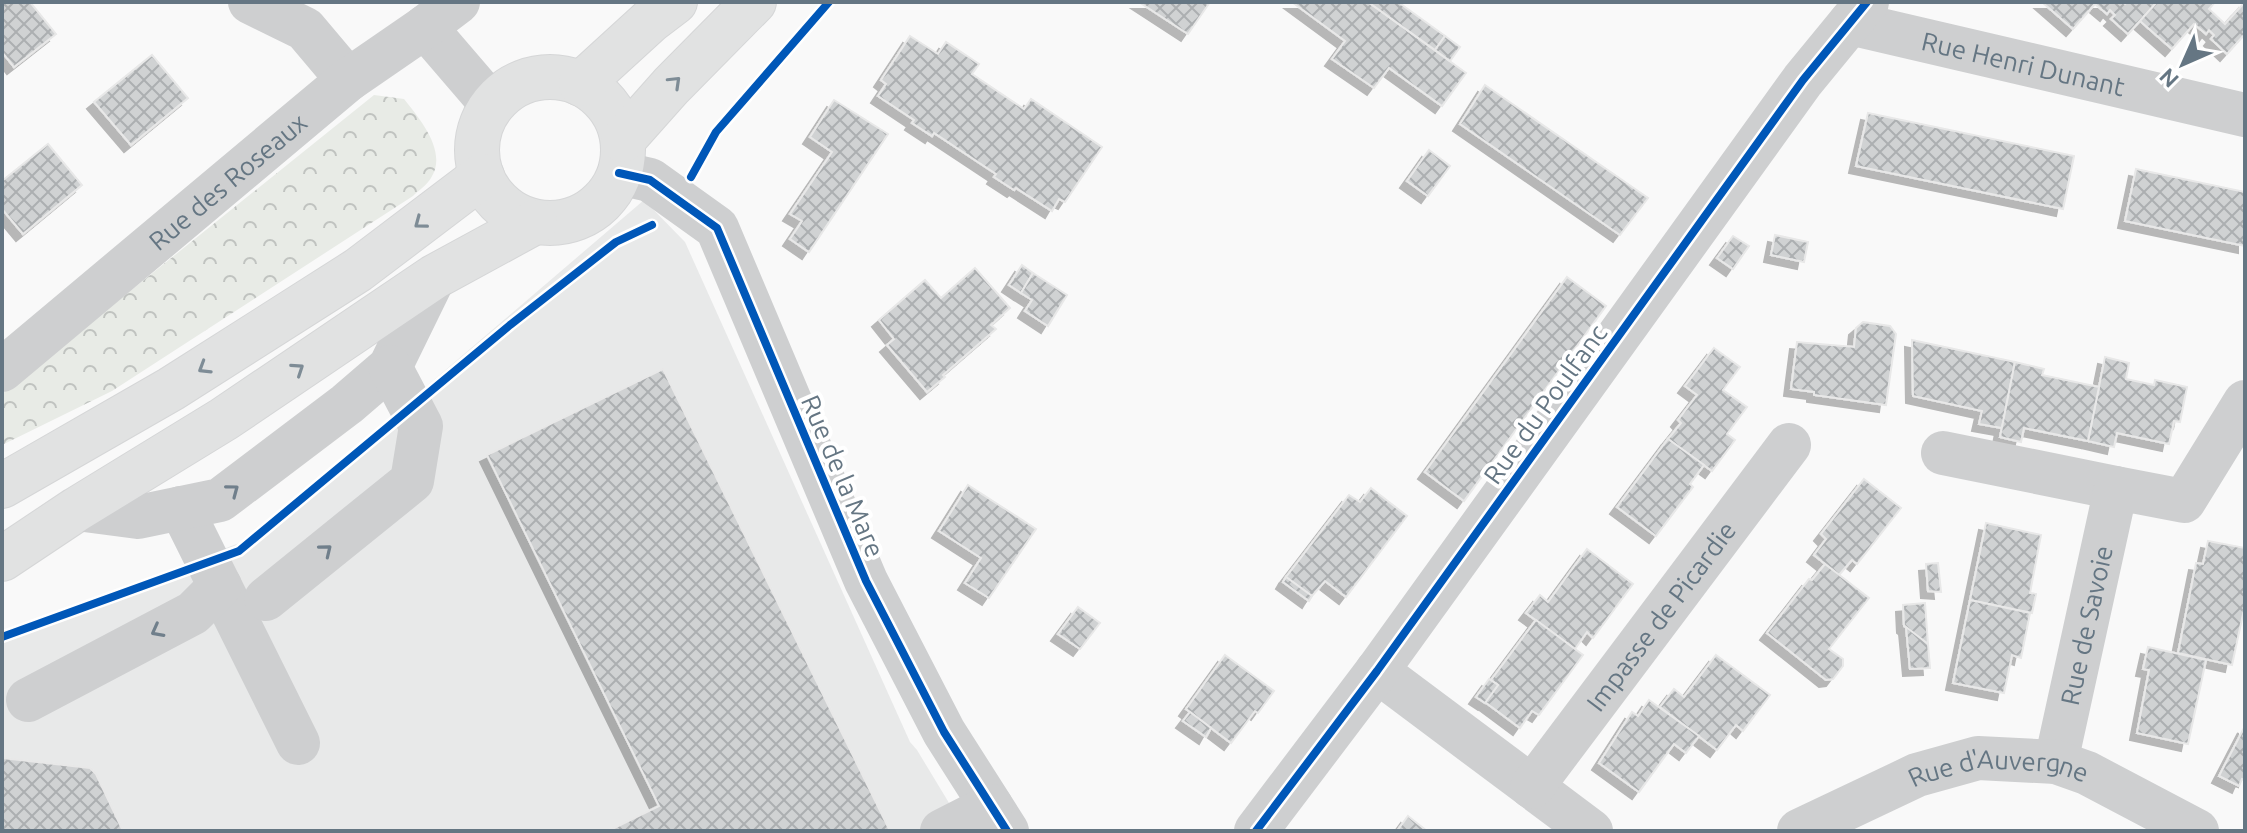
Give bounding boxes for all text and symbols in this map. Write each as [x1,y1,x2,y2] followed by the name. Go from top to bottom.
[2143,24,2223,104] north arrow
[1919,26,2128,101] street label: Rue Henri Dunant
[2154,64,2183,93] text: N
[666,77,680,92] one-way arrow
[143,107,312,255] street label: Rue des Roseaux
[414,213,428,228] one-way arrow
[1478,319,1612,489] street label: Rue du Poulfanc
[198,358,213,373] one-way arrow
[290,364,304,379] one-way arrow
[796,391,890,561] street label: Rue de la Mare
[224,485,239,499] one-way arrow
[1580,516,1741,716] street label: Impasse de Picardie
[2054,543,2117,708] street label: Rue de Savoie
[317,545,331,560] one-way arrow
[151,622,166,637] one-way arrow
[1903,743,2093,792] street label: Rue d'Auvergne

